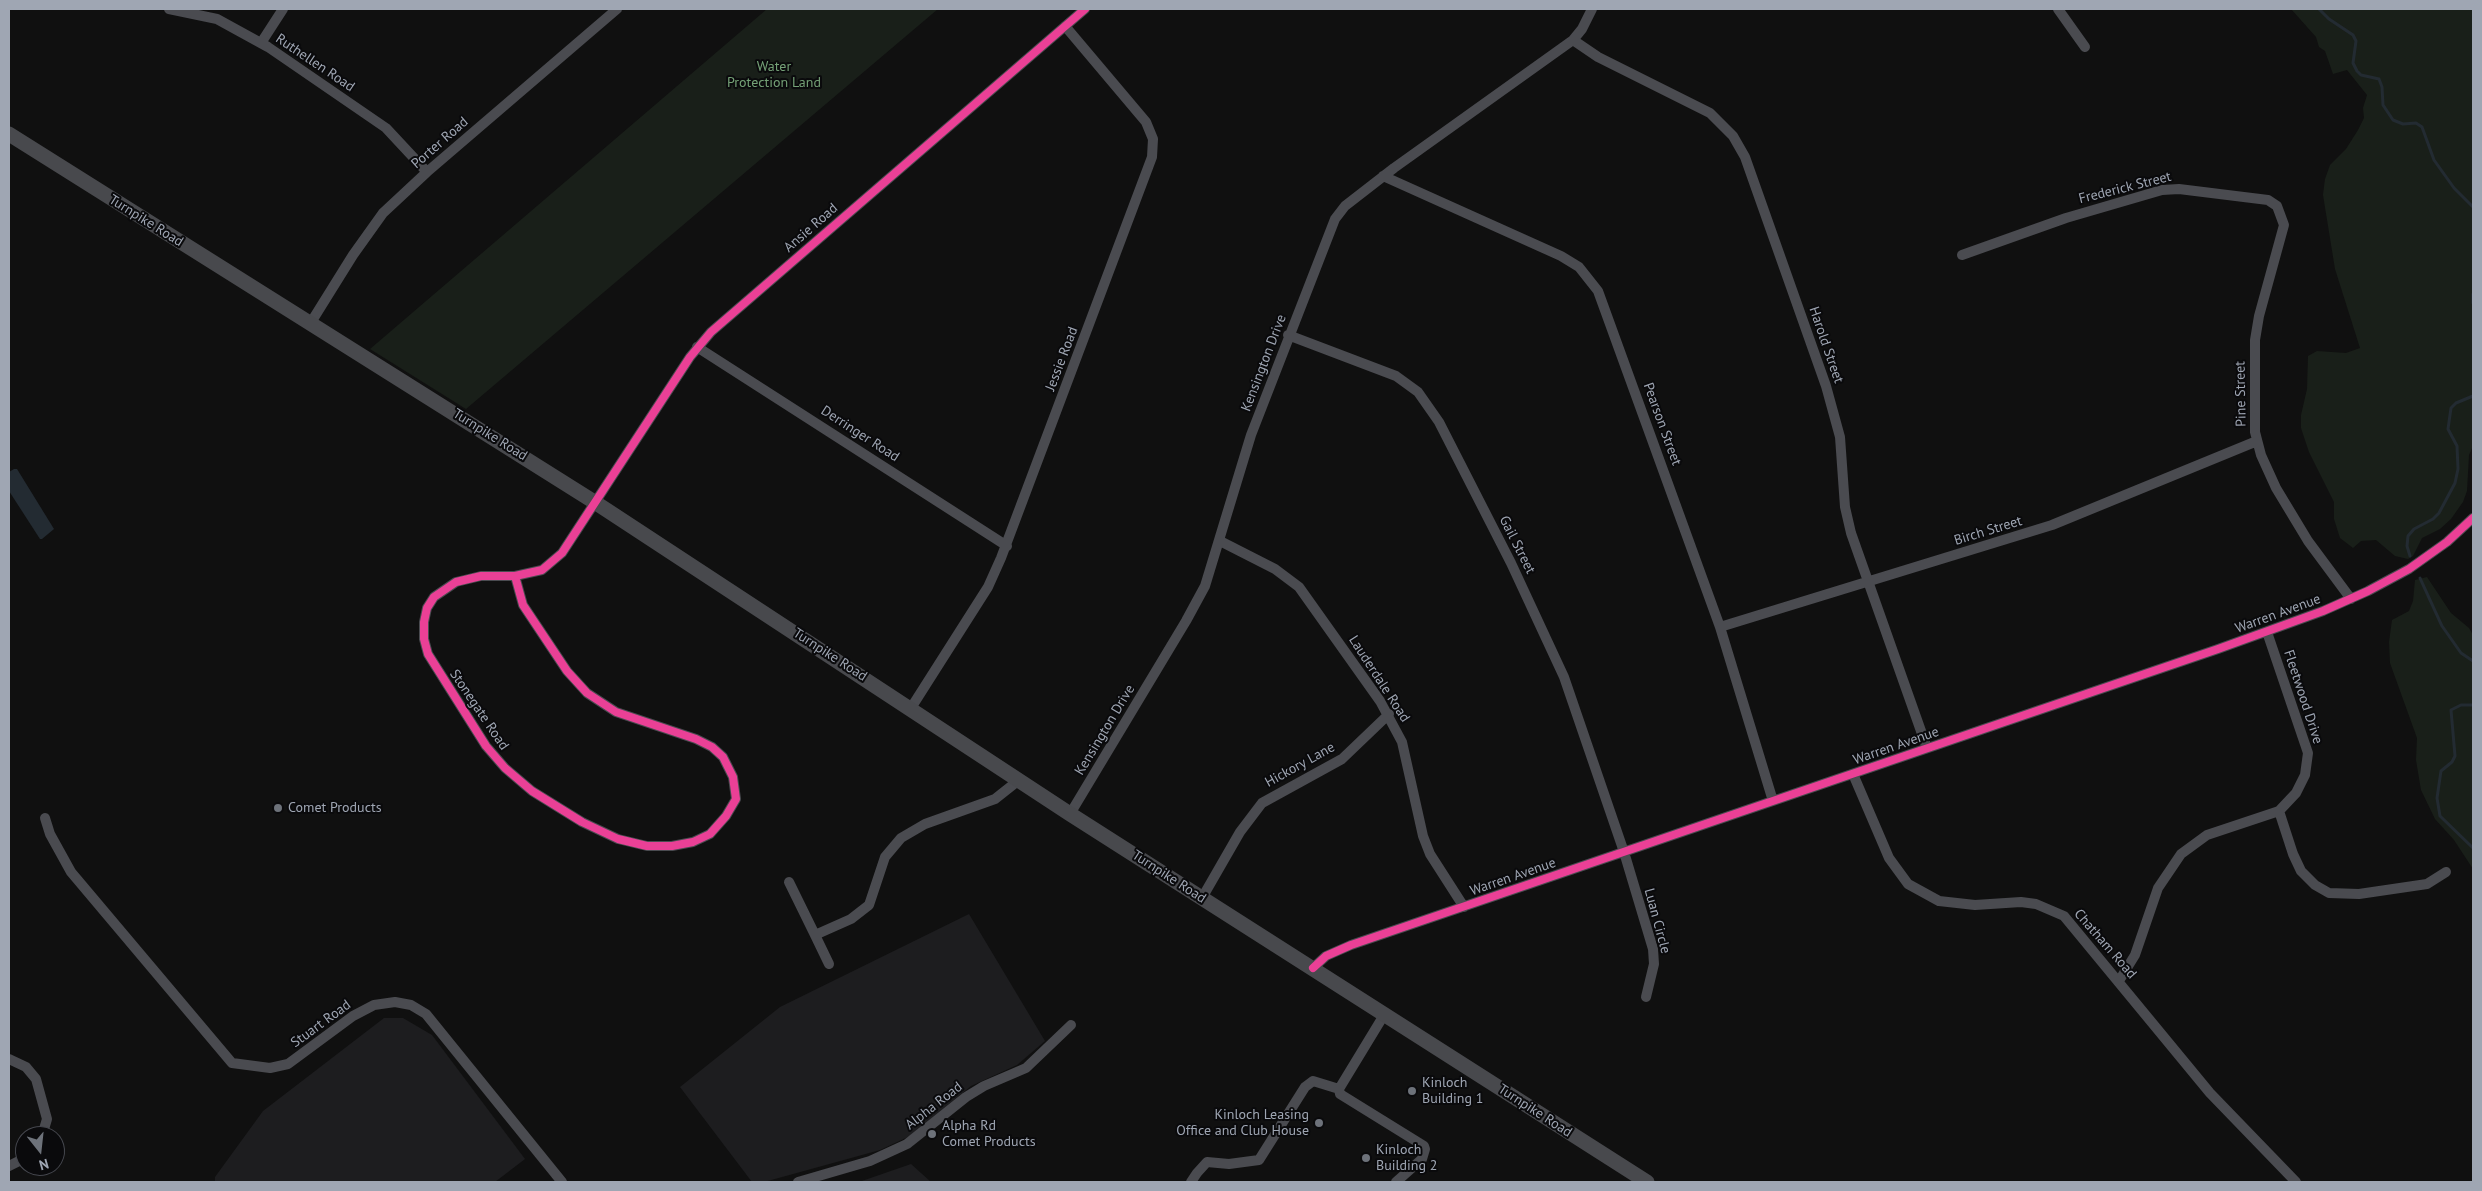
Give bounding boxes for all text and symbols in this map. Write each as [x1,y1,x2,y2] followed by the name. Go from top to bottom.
[272,30,358,96] street label: Ruthellen Road
[727,59,821,92] park label: Water Protection Land
[408,114,472,172] street label: Porter Road
[2077,168,2173,208] street label: Frederick Street
[106,191,186,251] street label: Turnpike Road
[781,200,841,256] street label: Ansie Road
[1805,305,1847,385] street label: Harold Street
[1238,312,1290,414] street label: Kensington Drive
[1042,325,1082,393] street label: Jessie Road
[2232,361,2250,427] street label: Pine Street
[1639,380,1685,468] street label: Pearson Street
[818,402,902,466] street label: Derringer Road
[450,405,530,465] street label: Turnpike Road
[1495,513,1539,577] street label: Gail Street
[1952,513,2024,549] street label: Birch Street
[2233,591,2323,637] street label: Warren Avenue
[790,625,870,685] street label: Turnpike Road
[1345,633,1413,725] street label: Lauderdale Road
[2280,648,2326,746] street label: Fleetwood Drive
[446,666,512,754] street label: Stonegate Road
[1071,682,1139,778] street label: Kensington Drive
[1851,723,1941,769] street label: Warren Avenue
[1262,739,1338,791] street label: Hickory Lane
[288,800,382,816] place label: Comet Products
[272,802,284,814] marker: Comet Products
[1129,847,1209,907] street label: Turnpike Road
[1468,854,1558,900] street label: Warren Avenue
[1640,887,1674,955] street label: Luan Circle
[2070,906,2140,982] street label: Chatham Road
[288,997,354,1051] street label: Stuart Road
[1422,1075,1483,1108] place label: Kinloch Building 1
[902,1079,966,1133] street label: Alpha Road
[1495,1081,1575,1141] street label: Turnpike Road
[1406,1085,1418,1097] marker: Kinloch Building 1
[1176,1107,1309,1140] place label: Kinloch Leasing Office and Club House
[1313,1117,1325,1129] marker: Kinloch Leasing Office and Club House
[942,1118,1036,1150] place label: Alpha Rd Comet Products
[15,1126,65,1176] north arrow
[926,1128,938,1140] marker: Alpha Rd Comet Products
[1376,1142,1437,1174] place label: Kinloch Building 2
[1360,1152,1372,1164] marker: Kinloch Building 2
[37,1155,51,1174] text: N

